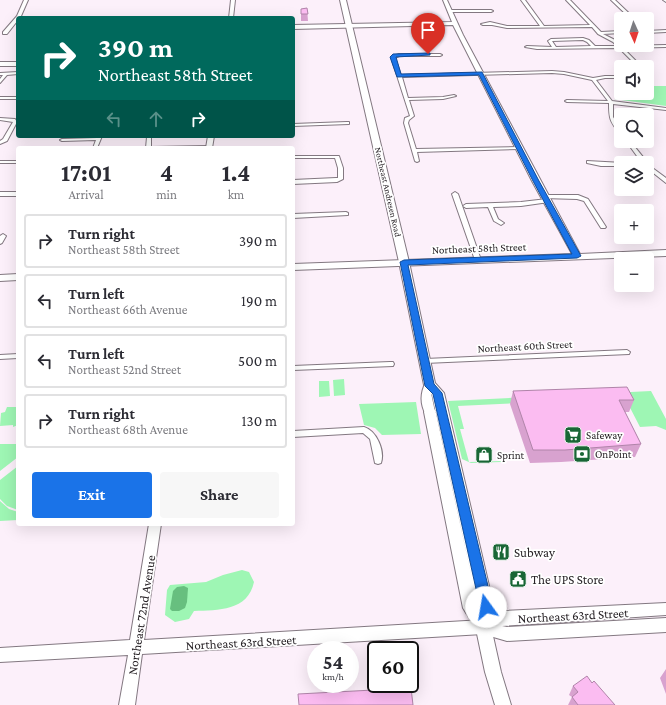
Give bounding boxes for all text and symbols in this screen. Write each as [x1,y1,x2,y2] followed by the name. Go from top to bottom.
[614,12,654,52] north arrow
[614,12,654,292] map controls
[411,13,445,54] pin
[417,19,439,41] icon: arrive
[32,32,84,84] icon: right
[98,32,173,63] text: 390 m
[614,60,654,100] button: sound
[98,65,253,85] text: Northeast 58th Street
[103,108,125,130] icon: left
[145,108,167,130] icon: ahead
[187,108,209,130] icon: right
[614,108,654,148] button: search
[373,146,403,238] street label: Northeast Andresen Road
[614,156,654,196] button: layers
[61,159,111,186] text: 17:01
[160,159,173,186] text: 4
[222,159,250,186] text: 1.4
[68,187,104,202] text: Arrival
[156,187,177,202] text: min
[228,187,244,202] text: km
[614,204,654,244] button: +
[68,226,135,242] text: Turn right
[34,230,56,252] icon: right
[239,233,277,249] text: 390 m
[432,240,527,256] street label: Northeast 58th Street
[68,242,180,257] text: Northeast 58th Street
[614,252,654,292] button: −
[68,286,124,302] text: Turn left
[34,290,56,312] icon: left
[241,293,277,309] text: 190 m
[68,302,188,317] text: Northeast 66th Avenue
[477,337,573,354] street label: Northeast 60th Street
[68,346,124,362] text: Turn left
[34,350,56,372] icon: left
[238,353,277,369] text: 500 m
[68,362,181,377] text: Northeast 52nd Street
[68,406,135,422] text: Turn right
[34,410,56,432] icon: right
[242,413,277,429] text: 130 m
[68,422,188,437] text: Northeast 68th Avenue
[563,425,583,445] supermarket icon: Safeway
[586,429,623,442] place label: Safeway
[572,444,592,464] bank icon: OnPoint
[474,445,494,465] shop icon: Sprint
[595,448,632,460] place label: OnPoint
[497,449,525,462] place label: Sprint
[32,472,152,518] button: Exit
[160,472,279,518] button: Share
[491,542,511,562] restaurant icon: Subway
[514,545,556,560] place label: Subway
[125,554,158,676] street label: Northeast 72nd Avenue
[508,569,528,589] public building icon: The UPS Store
[531,572,604,587] place label: The UPS Store
[465,586,507,628] position arrow
[517,605,629,626] street label: Northeast 63rd Street
[185,632,297,653] street label: Northeast 63rd Street
[367,641,419,693] speed limit sign: 60
[323,651,343,673] text: 54
[322,671,344,682] text: km/h

